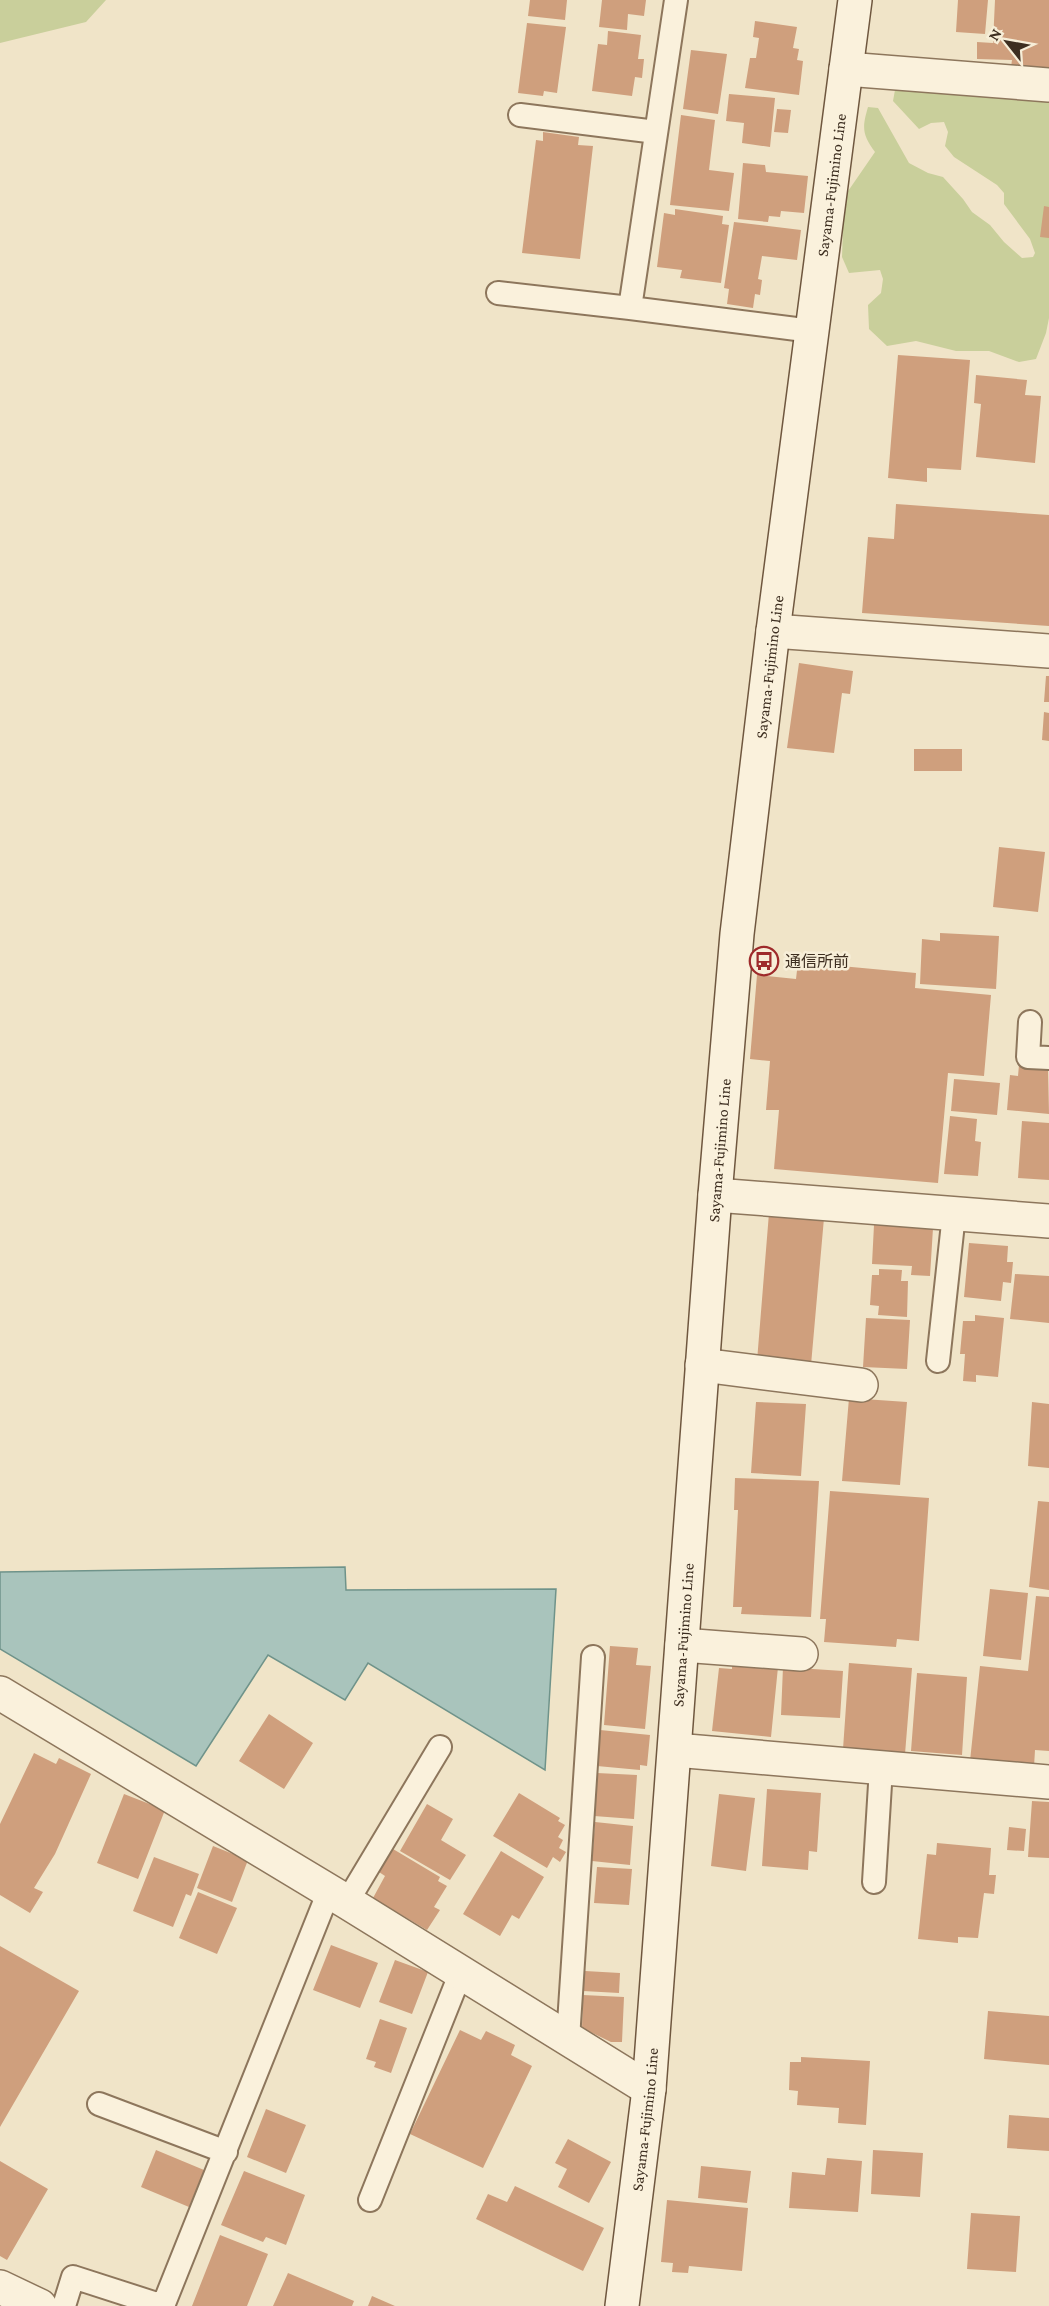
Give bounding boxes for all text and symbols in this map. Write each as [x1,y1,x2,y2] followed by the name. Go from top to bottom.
[977,12,1037,72] north arrow
[984,25,1005,44] text: N
[813,112,849,258] street label: Sayama-Fujimino Line
[752,594,786,740] street label: Sayama-Fujimino Line
[748,945,780,977] bus stop icon: 通信所前
[785,953,849,970] place label: 通信所前
[705,1078,733,1223] street label: Sayama-Fujimino Line
[669,1562,696,1707] street label: Sayama-Fujimino Line
[628,2047,661,2192] street label: Sayama-Fujimino Line

